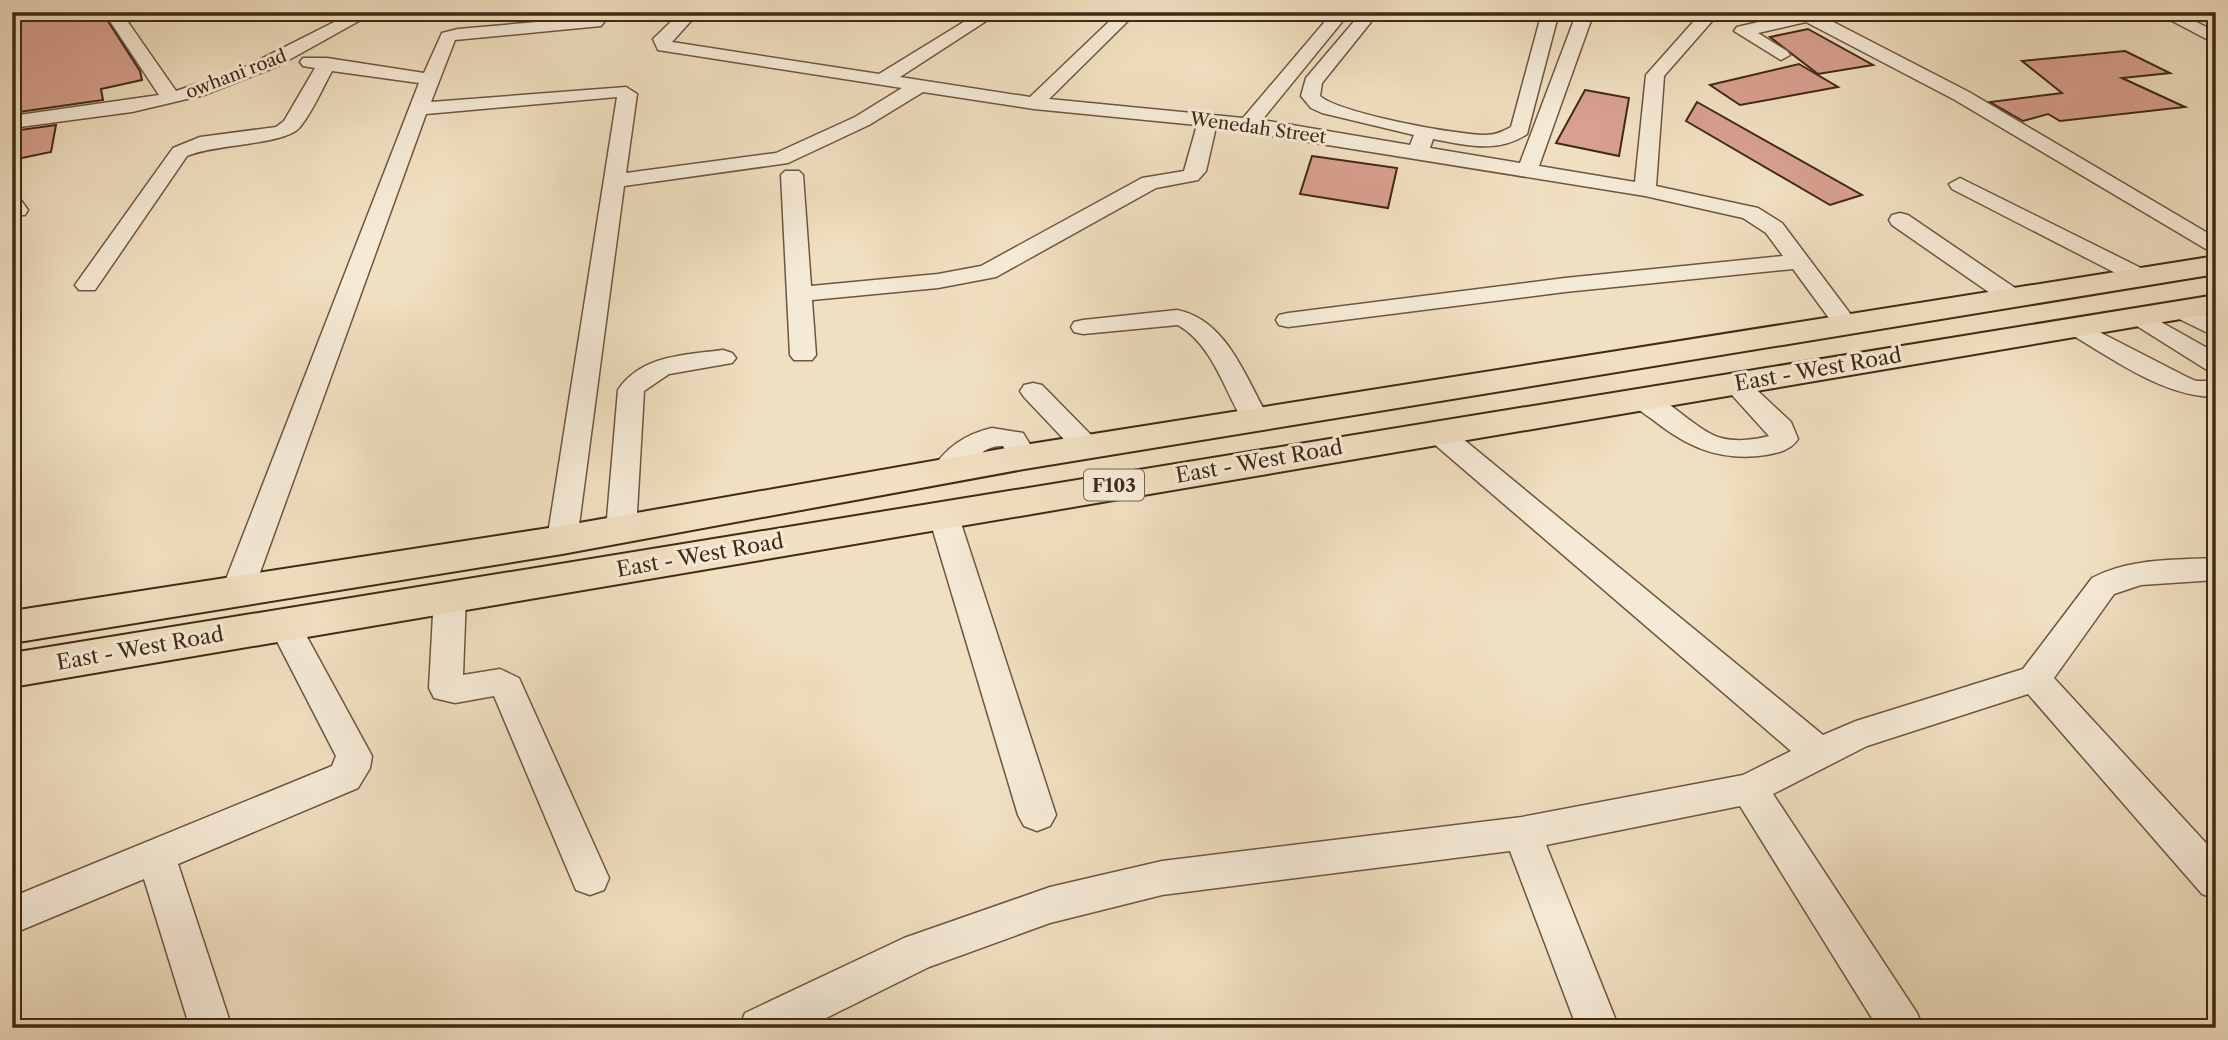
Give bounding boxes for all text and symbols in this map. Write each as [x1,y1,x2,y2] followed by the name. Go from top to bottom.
[182,45,290,103] street label: owhani road
[1188,107,1328,149] street label: Wenedah Street
[1733,342,1904,396] street label: East - West Road
[1174,434,1345,488] street label: East - West Road
[1084,470,1144,500] road number: F103
[615,528,786,582] street label: East - West Road
[55,621,226,675] street label: East - West Road

